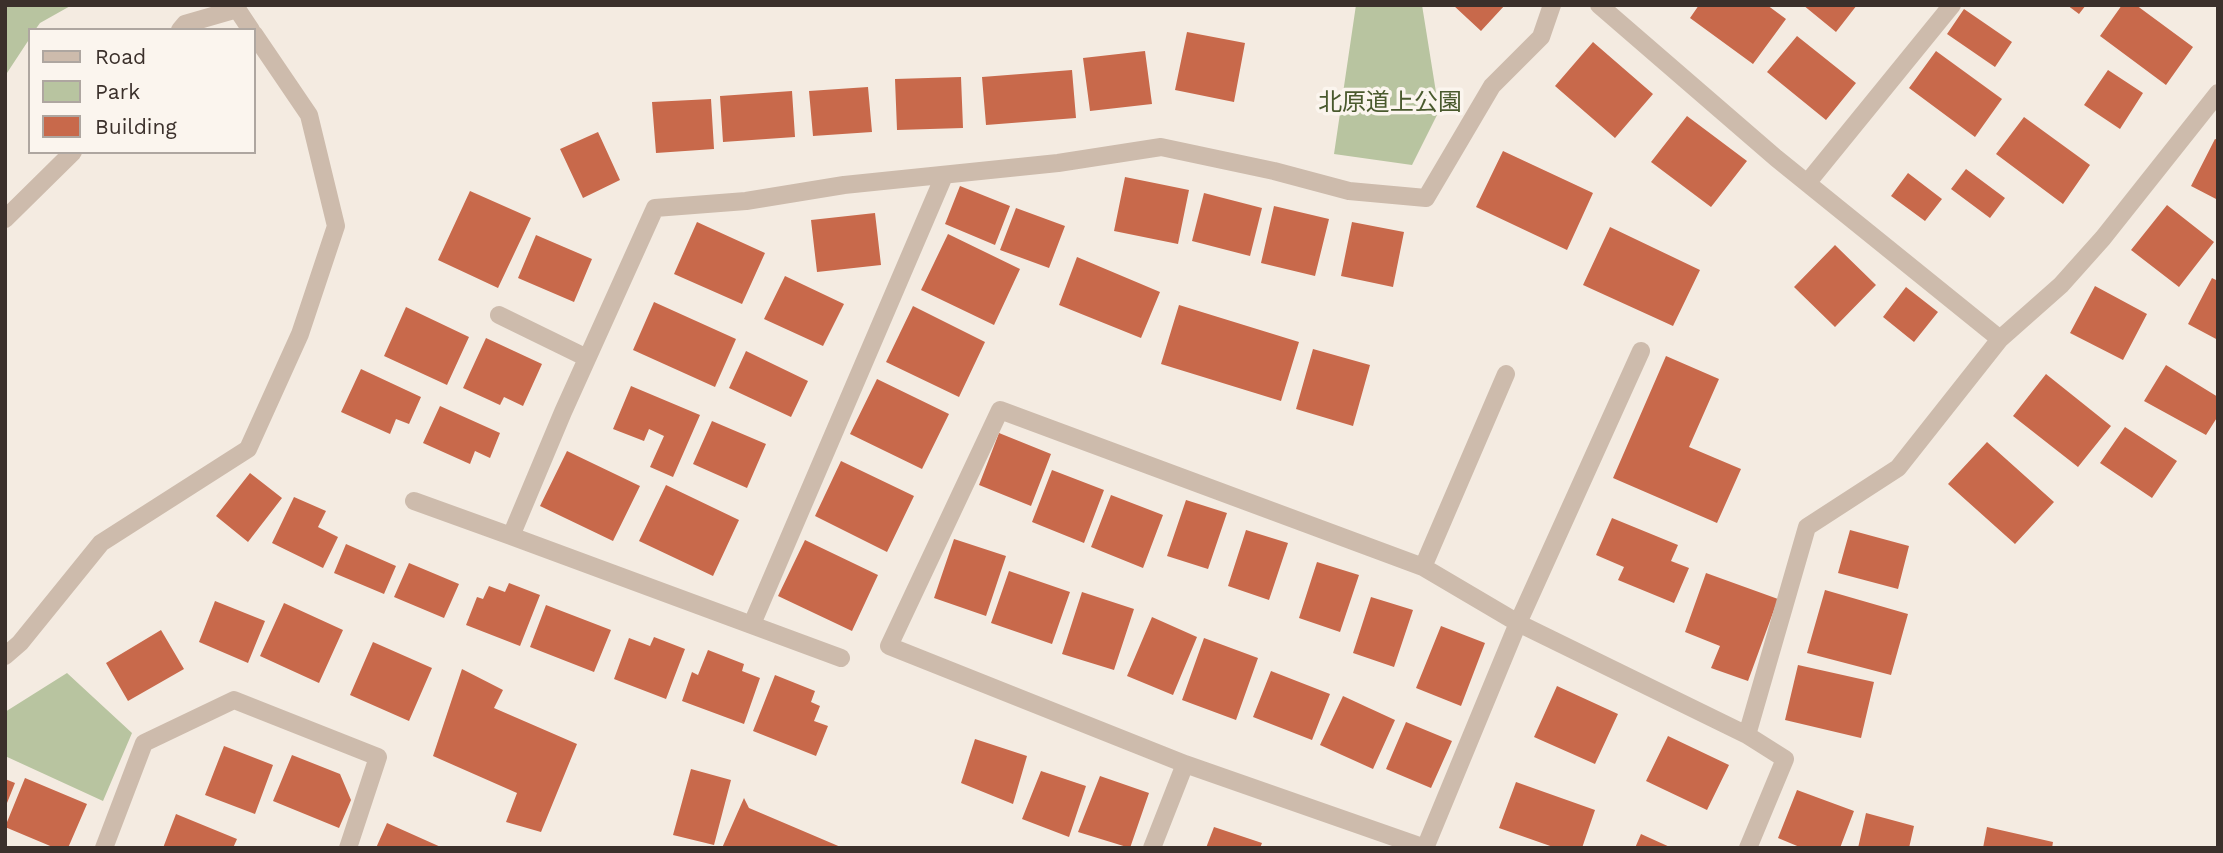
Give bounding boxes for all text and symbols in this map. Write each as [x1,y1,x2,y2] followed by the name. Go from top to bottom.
[28,28,256,154] legend
[95,44,146,69] text: Road
[95,79,140,104] text: Park
[1318,89,1462,117] park label: 北原道上公園
[95,114,177,139] text: Building

